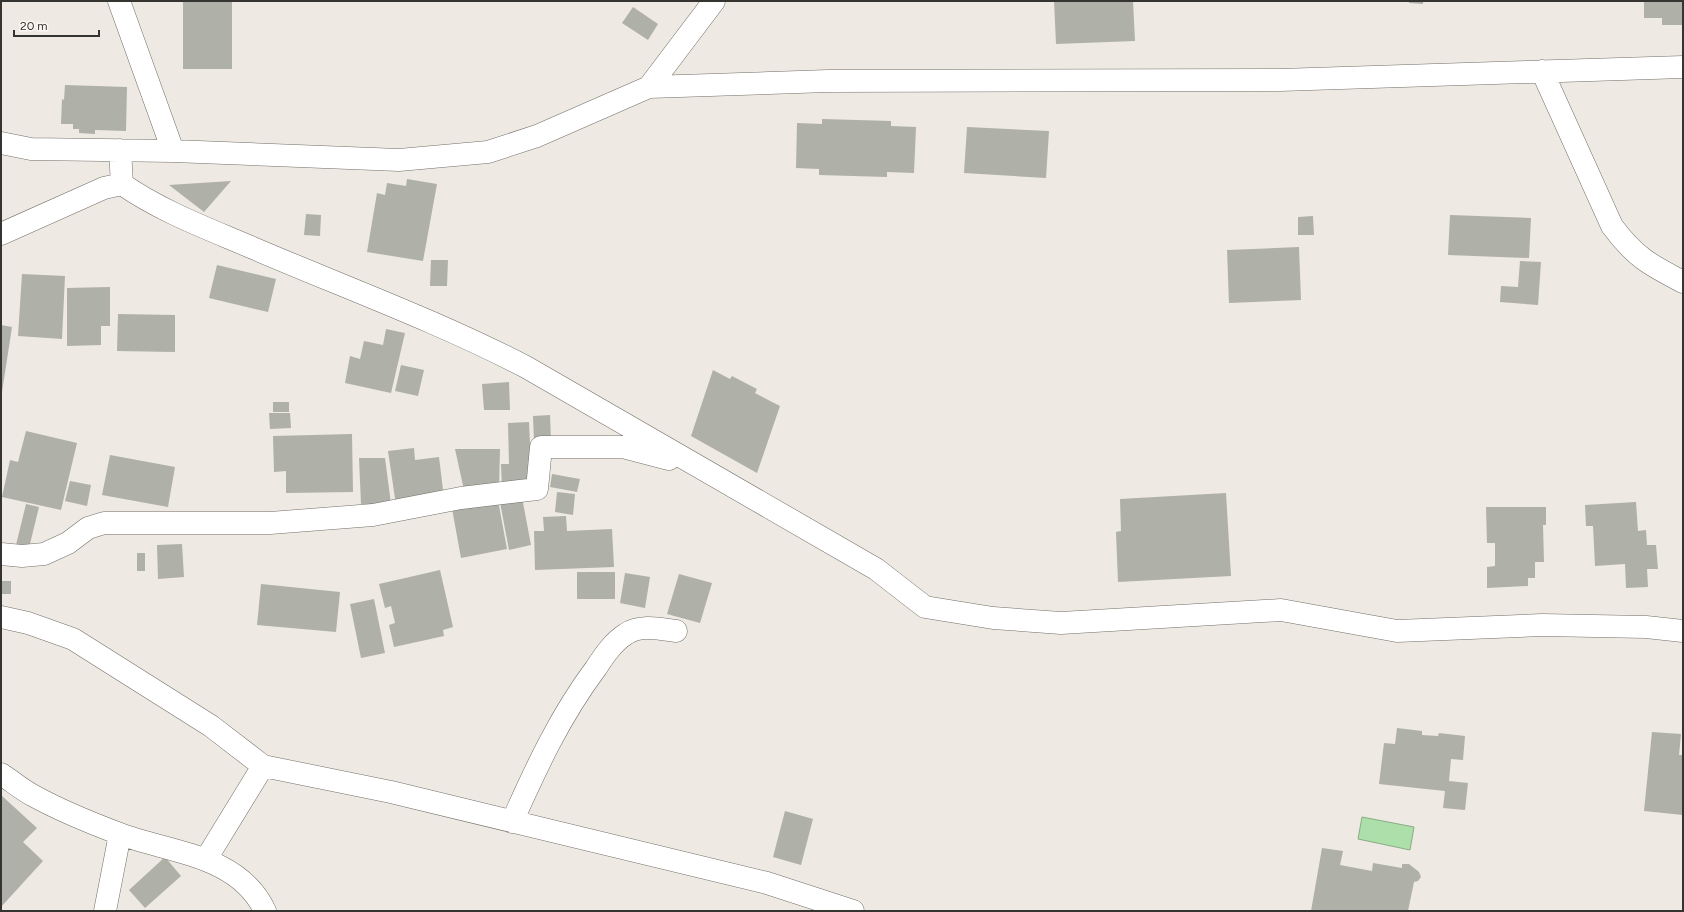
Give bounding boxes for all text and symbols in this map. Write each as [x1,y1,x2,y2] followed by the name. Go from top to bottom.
[14,12,99,38] scale bar
[20,19,48,33] text: 20 m

